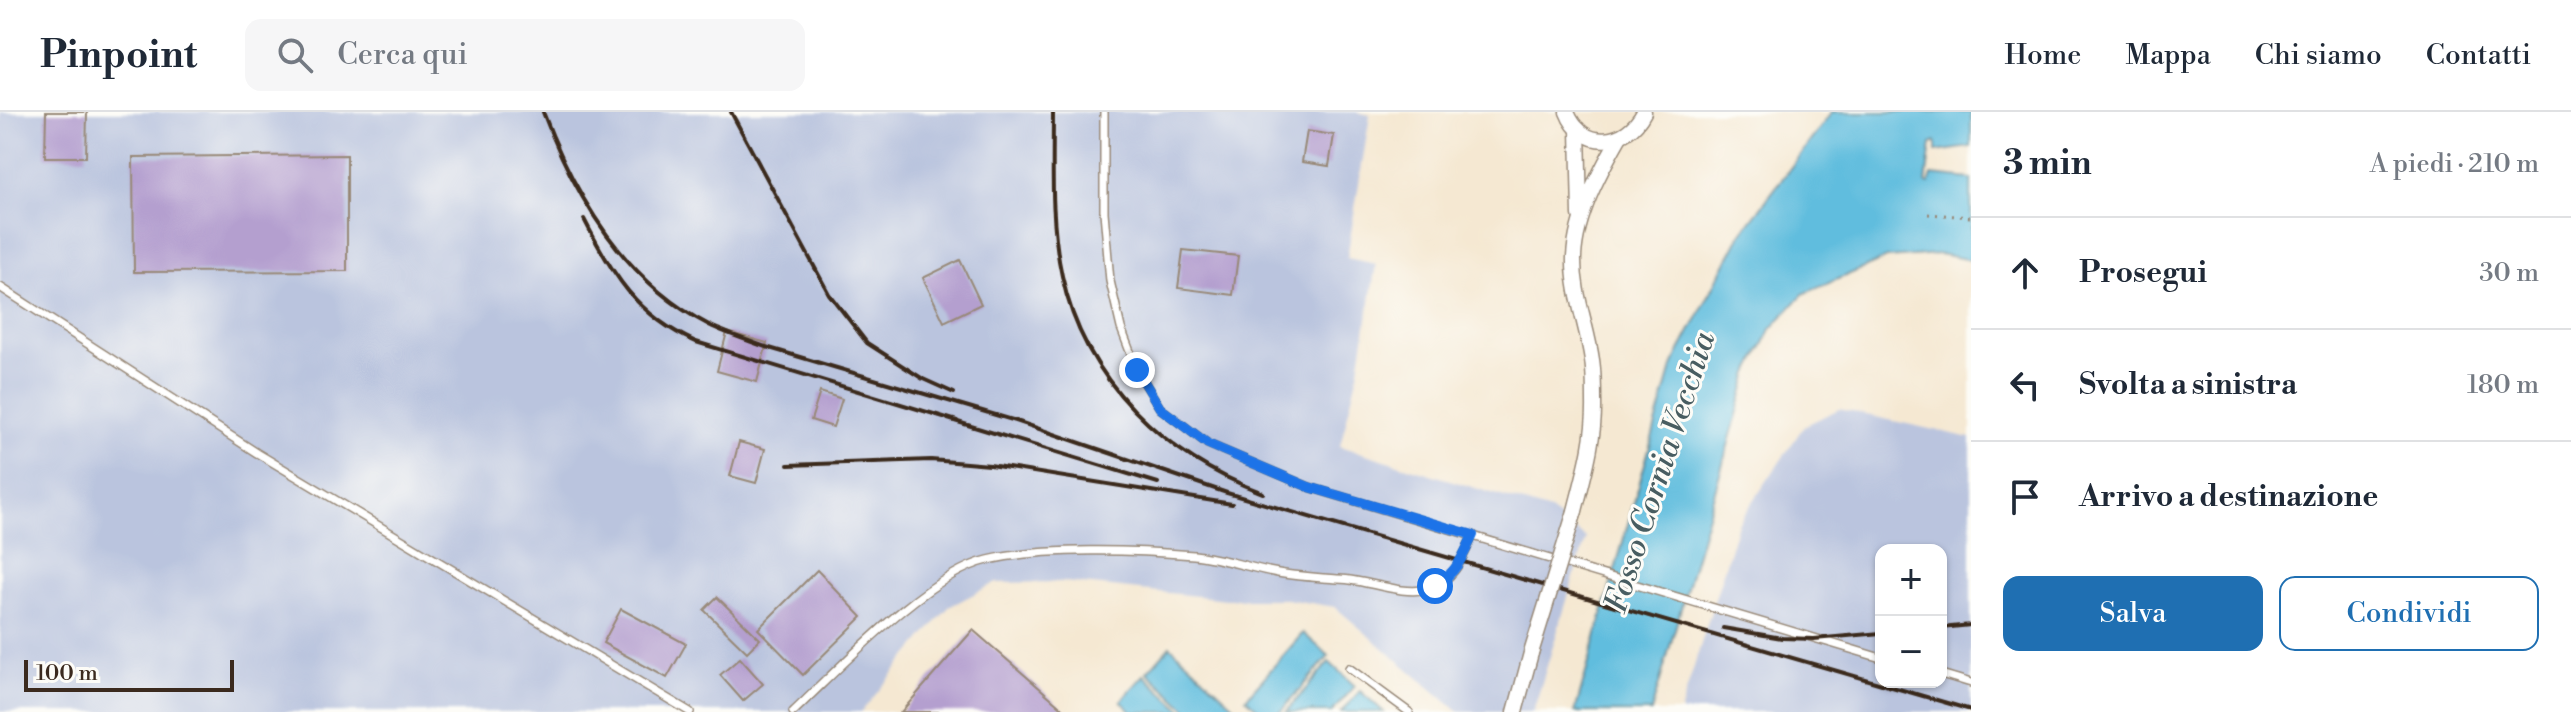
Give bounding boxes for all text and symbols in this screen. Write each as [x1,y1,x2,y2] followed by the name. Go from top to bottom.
[245,19,805,91] search box
[40,32,197,79] text: Pinpoint
[273,33,317,77] icon: search
[337,36,468,74] text: Cerca qui
[2005,38,2081,73] text: Home
[2125,38,2211,73] text: Mappa
[2255,38,2382,73] text: Chi siamo
[2426,38,2531,73] text: Contatti
[2003,143,2092,185] text: 3 min
[2370,148,2539,180] text: A piedi · 210 m
[2003,251,2047,295] icon: ahead
[2079,254,2207,292] text: Prosegui
[2479,257,2539,289] text: 30 m
[1596,326,1724,618] water label: Fosso Cornia Vecchia
[1119,352,1155,388] route end
[2003,363,2047,407] icon: left
[2079,366,2297,404] text: Svolta a sinistra
[2467,369,2539,401] text: 180 m
[2003,475,2047,519] icon: arrive
[2079,478,2378,516] text: Arrivo a destinazione
[1875,544,1947,688] map controls
[1875,544,1947,616] button: +
[1417,568,1453,604] route start
[2003,576,2263,651] button: Salva
[2279,576,2539,651] button: Condividi
[1875,616,1947,688] button: −
[24,656,234,692] scale bar
[36,660,98,687] text: 100 m

